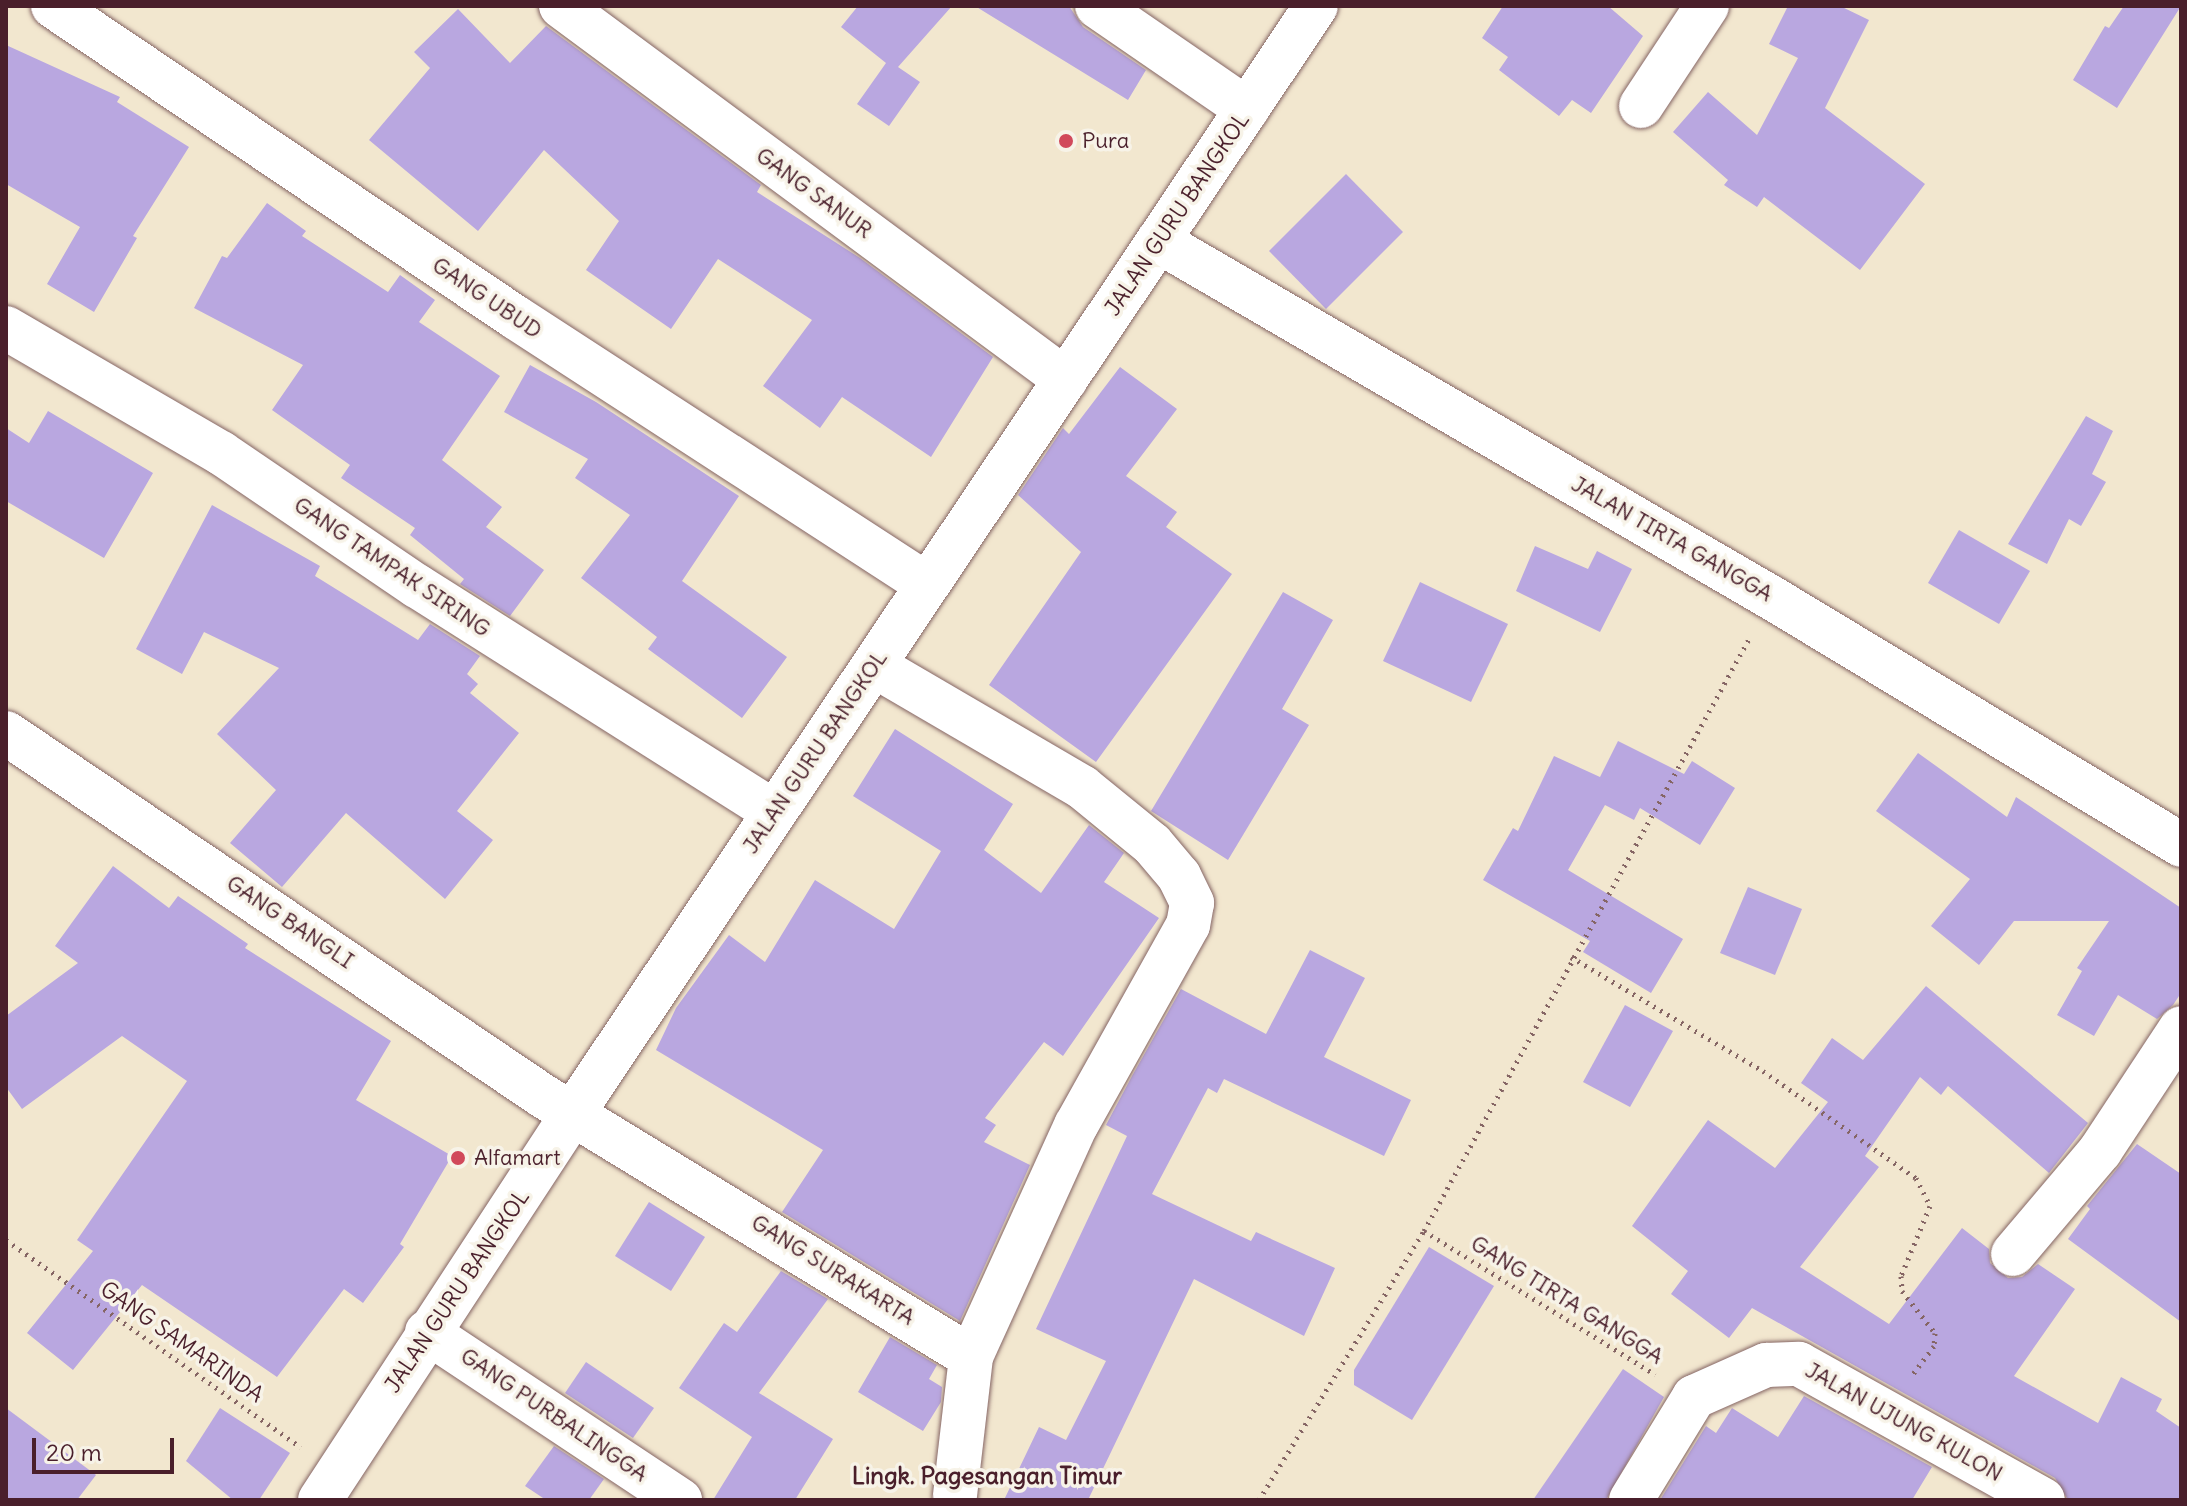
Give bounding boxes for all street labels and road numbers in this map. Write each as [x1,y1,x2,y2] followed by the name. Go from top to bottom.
[1099,108,1255,320] street label: JALAN GURU BANGKOL
[751,142,877,244] street label: GANG SANUR
[427,252,547,344] street label: GANG UBUD
[1567,471,1777,607] street label: JALAN TIRTA GANGGA
[289,491,495,643] street label: GANG TAMPAK SIRING
[737,646,893,858] street label: JALAN GURU BANGKOL
[221,870,359,974] street label: GANG BANGLI
[379,1185,535,1397] street label: JALAN GURU BANGKOL
[746,1209,920,1331] street label: GANG SURAKARTA
[1466,1230,1668,1370] street label: GANG TIRTA GANGGA
[95,1276,269,1408] street label: GANG SAMARINDA
[456,1343,652,1487] street label: GANG PURBALINGGA
[1801,1357,2007,1487] street label: JALAN UJUNG KULON

